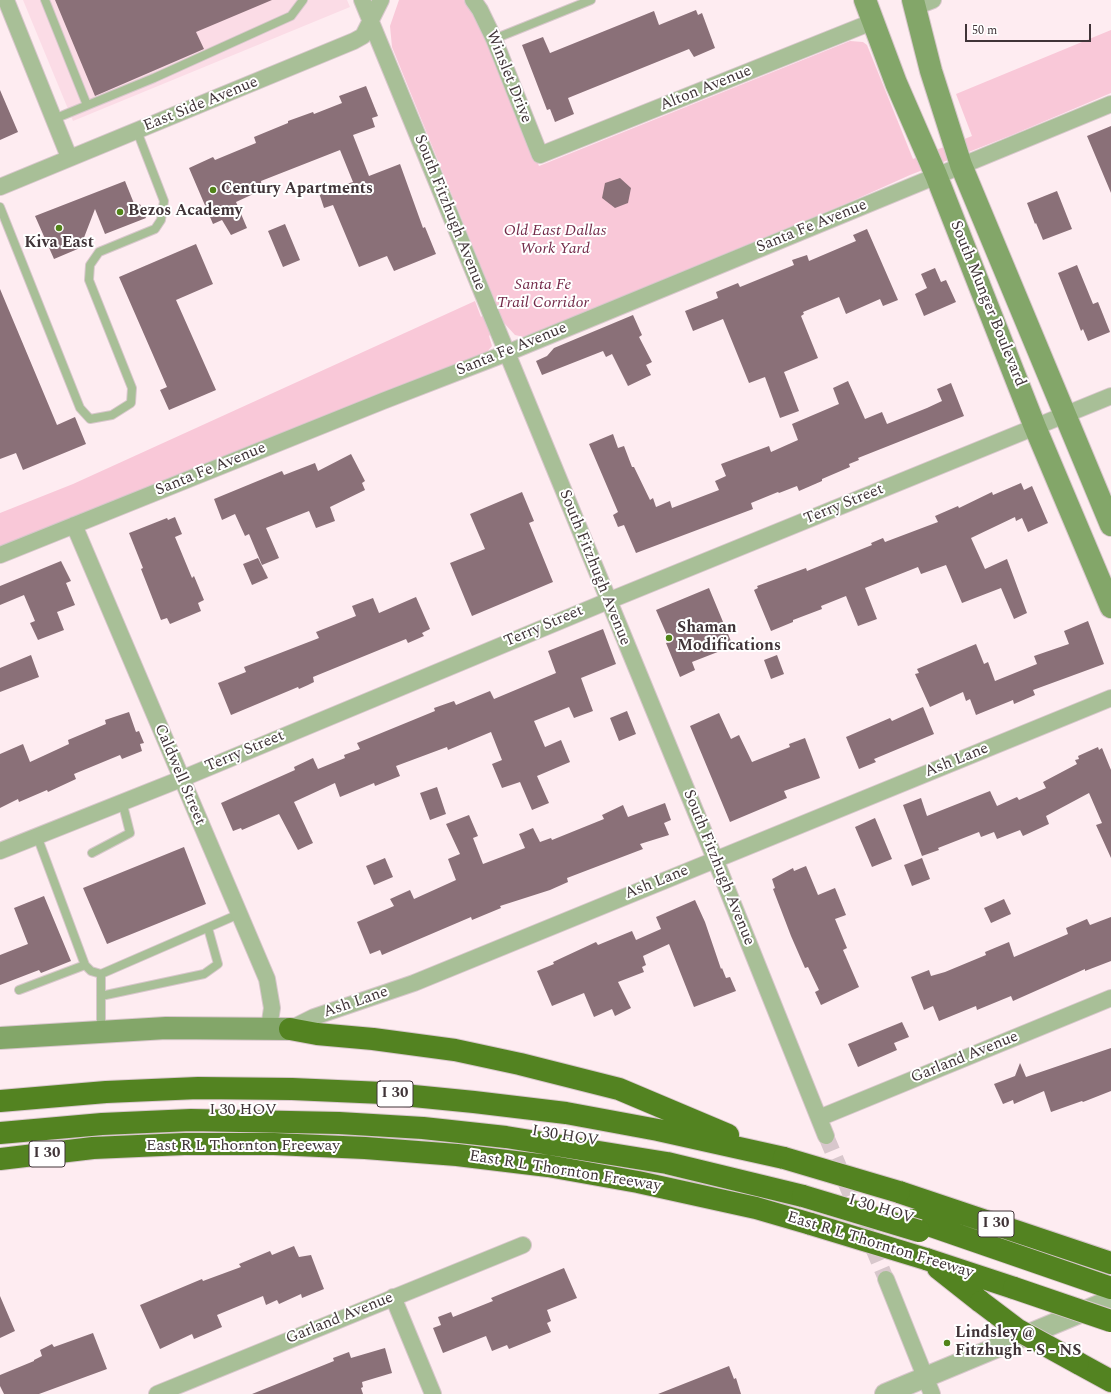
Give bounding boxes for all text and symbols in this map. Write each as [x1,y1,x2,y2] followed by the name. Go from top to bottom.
[967,16,1093,42] scale bar
[972,21,997,40] text: 50 m
[481,28,535,126] street label: Winslet Drive
[657,62,755,116] street label: Alton Avenue
[141,73,261,137] street label: East Side Avenue
[409,132,489,294] street label: South Fitzhugh Avenue
[221,180,373,200] place label: Century Apartments
[208,185,218,195] marker: Century Apartments
[754,196,870,258] street label: Santa Fe Avenue
[128,202,242,222] place label: Bezos Academy
[115,207,125,217] marker: Bezos Academy
[945,218,1029,390] street label: South Munger Boulevard
[504,222,606,260] park label: Old East Dallas Work Yard
[54,223,64,233] marker: Kiva East
[24,234,94,254] place label: Kiva East
[497,276,589,314] park label: Santa Fe Trail Corridor
[454,319,570,381] street label: Santa Fe Avenue
[153,439,269,501] street label: Santa Fe Avenue
[801,480,887,530] street label: Terry Street
[554,487,634,649] street label: South Fitzhugh Avenue
[502,602,586,652] street label: Terry Street
[677,619,781,657] place label: Shaman Modifications
[664,633,674,643] marker: Shaman Modifications
[149,721,209,829] street label: Caldwell Street
[203,727,287,777] street label: Terry Street
[922,740,992,782] street label: Ash Lane
[678,787,758,949] street label: South Fitzhugh Avenue
[622,862,692,904] street label: Ash Lane
[321,983,391,1023] street label: Ash Lane
[909,1028,1021,1088] street label: Garland Avenue
[377,1081,413,1107] road number: I 30
[209,1101,277,1121] street label: I 30 HOV
[530,1122,600,1152] street label: I 30 HOV
[146,1137,340,1157] street label: East R L Thornton Freeway
[29,1141,65,1167] road number: I 30
[468,1147,662,1197] street label: East R L Thornton Freeway
[846,1191,916,1229] street label: I 30 HOV
[784,1208,976,1284] street label: East R L Thornton Freeway
[978,1211,1014,1237] road number: I 30
[284,1289,396,1349] street label: Garland Avenue
[955,1324,1081,1362] place label: Lindsley @ Fitzhugh - S - NS
[942,1338,952,1348] marker: Lindsley @ Fitzhugh - S - NS

